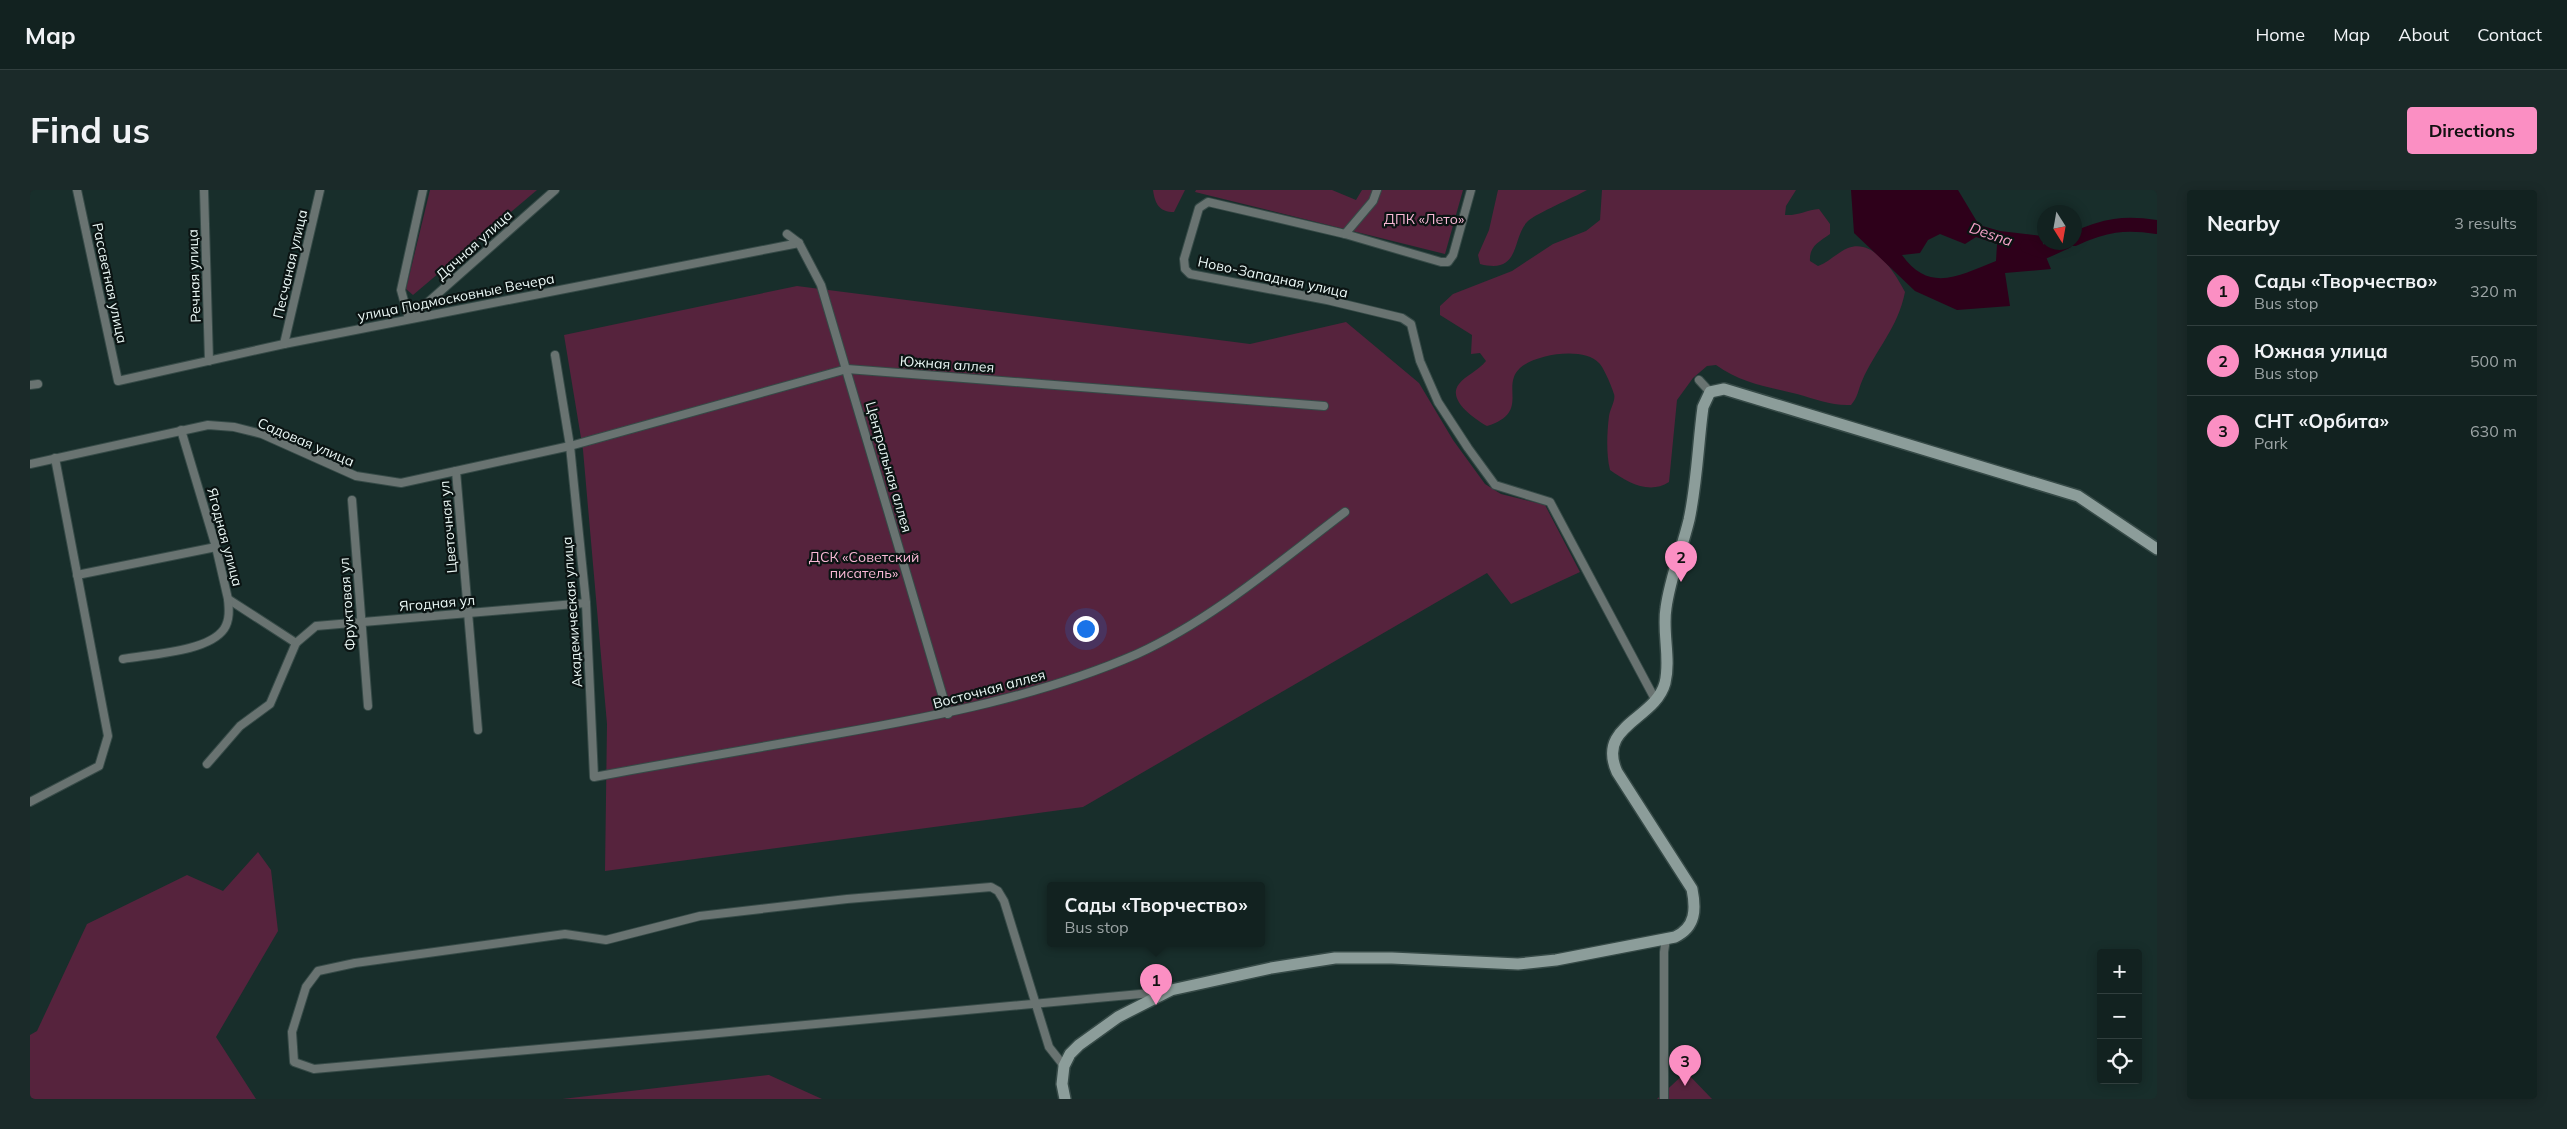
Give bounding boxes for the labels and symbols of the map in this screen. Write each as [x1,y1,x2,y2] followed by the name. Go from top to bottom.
[2037,205,2082,250] north arrow
[432,206,516,284] street label: Дачная улица
[269,208,311,320] street label: Песчаная улица
[1384,210,1464,228] park label: ДПК «Лето»
[1967,218,2015,250] water label: Desna
[88,221,132,345] street label: Рассветная улица
[183,229,205,323] street label: Речная улица
[1196,252,1350,302] street label: Ново-Западная улица
[356,269,556,325] street label: улица Подмосковные Вечера
[899,352,995,376] street label: Южная аллея
[862,399,916,535] street label: Центральная аллея
[255,414,357,470] street label: Садовая улица
[435,480,461,574] street label: Цветочная ул
[203,486,247,588] street label: Ягодная улица
[558,536,586,688] street label: Академическая улица
[1665,541,1697,582] pin: 2
[809,548,919,582] park label: ДСК «Советский писатель»
[335,557,359,651] street label: Фруктовая ул
[398,591,476,615] street label: Ягодная ул
[1073,616,1099,642] your location
[931,665,1047,713] street label: Восточная аллея
[1140,964,1172,1005] pin: 1
[1669,1045,1701,1086] pin: 3

